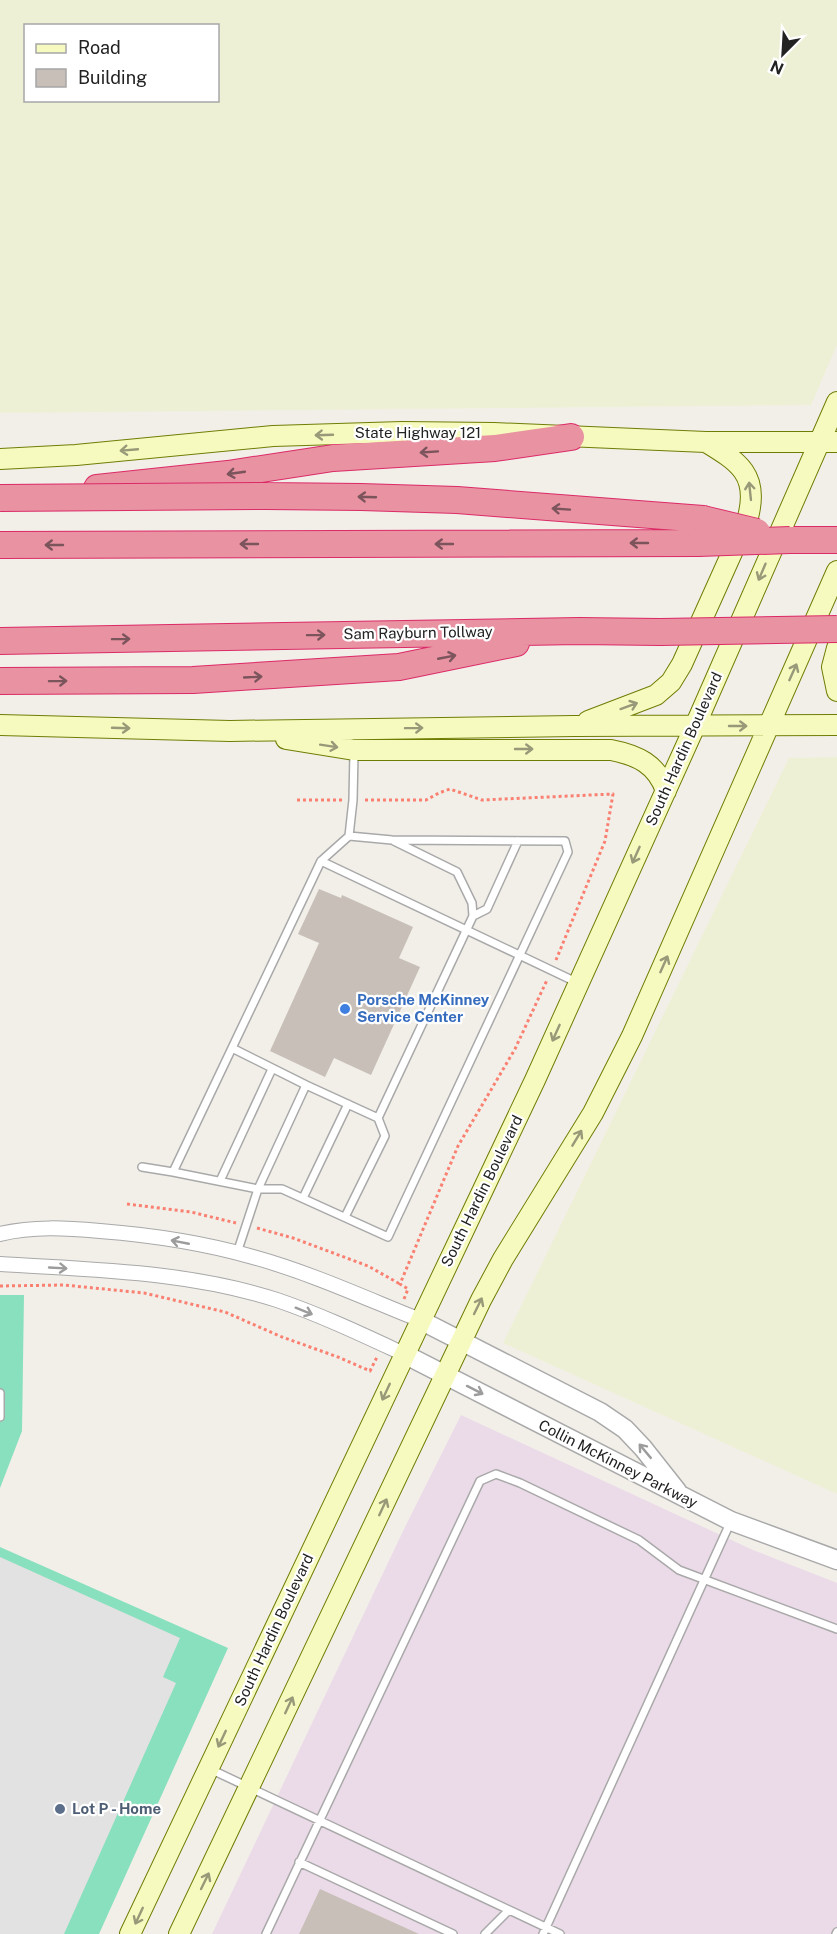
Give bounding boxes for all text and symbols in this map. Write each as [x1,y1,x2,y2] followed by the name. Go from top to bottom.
[24,24,219,102] legend
[753,24,813,84] north arrow
[78,37,121,58] text: Road
[768,56,787,78] text: N
[78,67,147,88] text: Building
[355,424,481,441] street label: State Highway 121
[314,429,334,440] one-way arrow
[120,445,140,456] one-way arrow
[420,446,440,457] one-way arrow
[226,467,246,478] one-way arrow
[744,482,755,501] one-way arrow
[357,491,377,503] one-way arrow
[552,504,572,515] one-way arrow
[630,537,650,549] one-way arrow
[240,538,260,550] one-way arrow
[435,538,455,550] one-way arrow
[45,539,65,551] one-way arrow
[756,562,767,581] one-way arrow
[343,623,493,642] street label: Sam Rayburn Tollway
[306,629,326,641] one-way arrow
[111,633,131,644] one-way arrow
[437,651,456,662] one-way arrow
[788,663,799,682] one-way arrow
[642,669,725,828] street label: South Hardin Boulevard
[243,671,263,682] one-way arrow
[48,675,68,687] one-way arrow
[619,699,638,710] one-way arrow
[727,720,747,732] one-way arrow
[111,722,131,734] one-way arrow
[404,722,424,734] one-way arrow
[319,741,338,752] one-way arrow
[513,743,533,755] one-way arrow
[630,846,642,864] one-way arrow
[659,955,670,974] one-way arrow
[357,991,490,1025] place label: Porsche McKinney Service Center
[338,1002,352,1016] marker: Porsche McKinney Service Center
[550,1024,562,1042] one-way arrow
[437,1112,526,1269] street label: South Hardin Boulevard
[572,1130,584,1147] one-way arrow
[171,1236,190,1247] one-way arrow
[48,1262,68,1273] one-way arrow
[473,1298,485,1316] one-way arrow
[295,1306,313,1317] one-way arrow
[380,1383,392,1401] one-way arrow
[466,1385,484,1397] one-way arrow
[536,1416,701,1511] street label: Collin McKinney Parkway
[638,1444,652,1459] one-way arrow
[377,1498,389,1516] one-way arrow
[231,1551,316,1709] street label: South Hardin Boulevard
[283,1697,295,1715] one-way arrow
[215,1730,227,1748] one-way arrow
[72,1800,161,1817] place label: Lot P - Home
[53,1802,67,1816] marker: Lot P - Home
[199,1873,211,1891] one-way arrow
[132,1906,144,1924] one-way arrow

